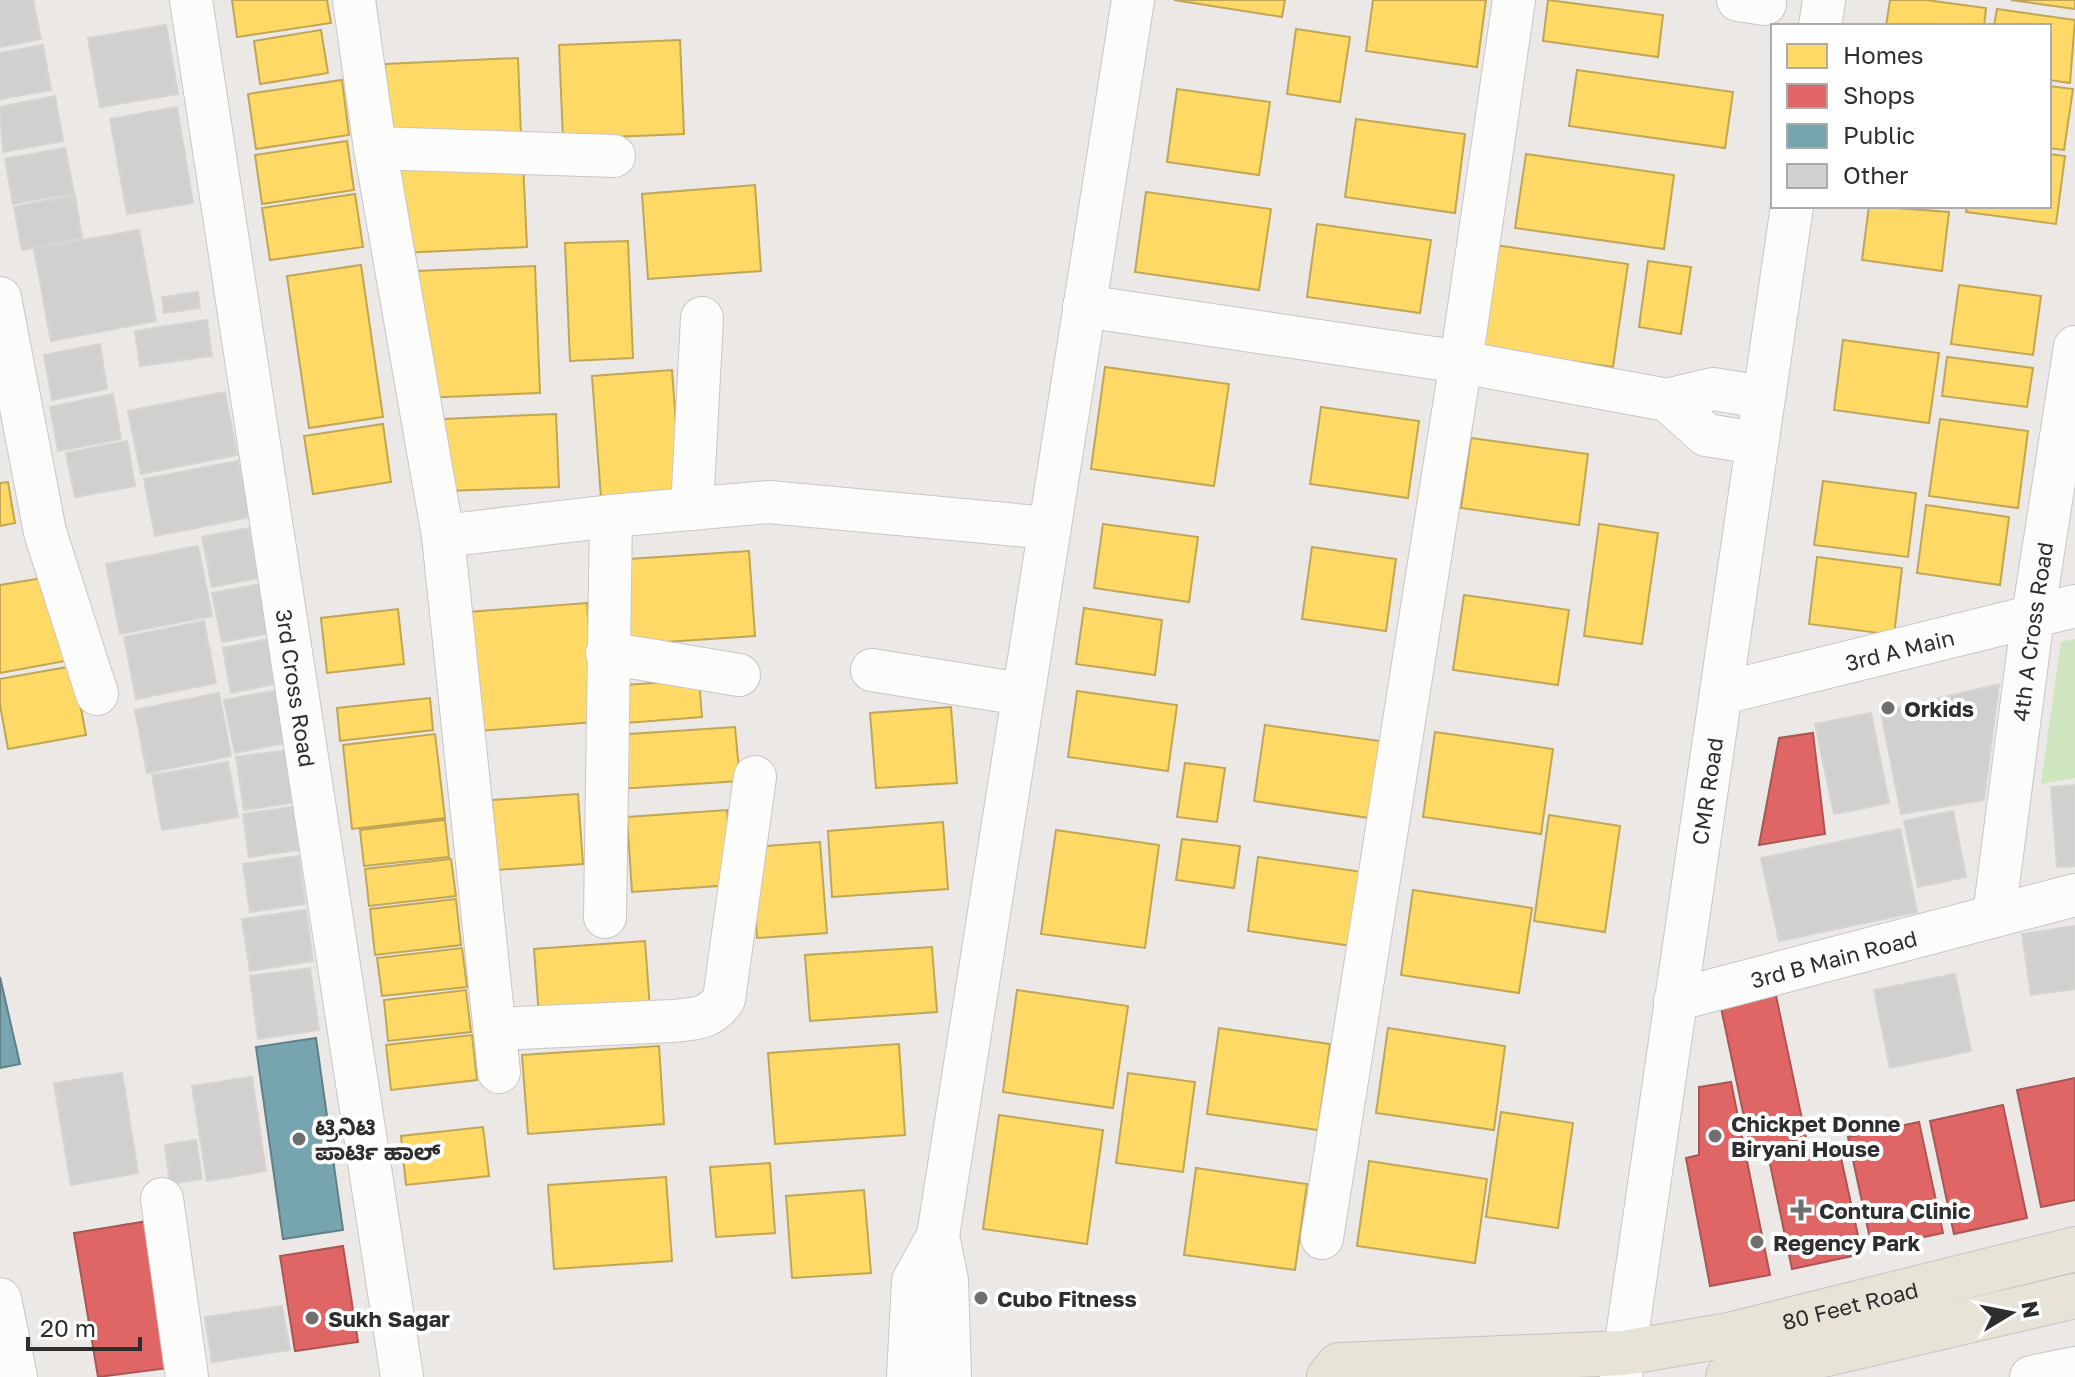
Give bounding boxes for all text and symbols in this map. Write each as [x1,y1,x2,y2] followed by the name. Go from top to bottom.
[1771,24,2051,208] legend
[1843,40,1924,69] text: Homes
[1843,80,1915,109] text: Shops
[1843,120,1915,149] text: Public
[1843,160,1908,189] text: Other
[2006,540,2058,723] street label: 4th A Cross Road
[271,607,322,769] street label: 3rd Cross Road
[1842,623,1957,676] street label: 3rd A Main
[1904,695,1974,722] place label: Orkids
[1879,699,1897,717] marker: Orkids
[1685,736,1728,847] street label: CMR Road
[1748,924,1920,993] street label: 3rd B Main Road
[1731,1110,1901,1162] place label: Chickpet Donne Biryani House
[315,1113,442,1165] place label: ಟ್ರಿನಿಟಿ ಪಾರ್ಟಿ ಹಾಲ್
[1706,1127,1724,1145] marker: Chickpet Donne Biryani House
[290,1130,308,1148] marker: ಟ್ರಿನಿಟಿ ಪಾರ್ಟಿ ಹಾಲ್
[1819,1197,1971,1224] place label: Contura Clinic
[1790,1199,1812,1221] marker: Contura Clinic
[1773,1229,1920,1256] place label: Regency Park
[1748,1233,1766,1251] marker: Regency Park
[1971,1273,2051,1353] north arrow
[1779,1275,1921,1335] street label: 80 Feet Road
[997,1285,1137,1312] place label: Cubo Fitness
[972,1289,990,1307] marker: Cubo Fitness
[2016,1299,2046,1320] text: N
[28,1301,140,1351] scale bar
[328,1305,450,1332] place label: Sukh Sagar
[303,1309,321,1327] marker: Sukh Sagar
[40,1313,96,1342] text: 20 m

